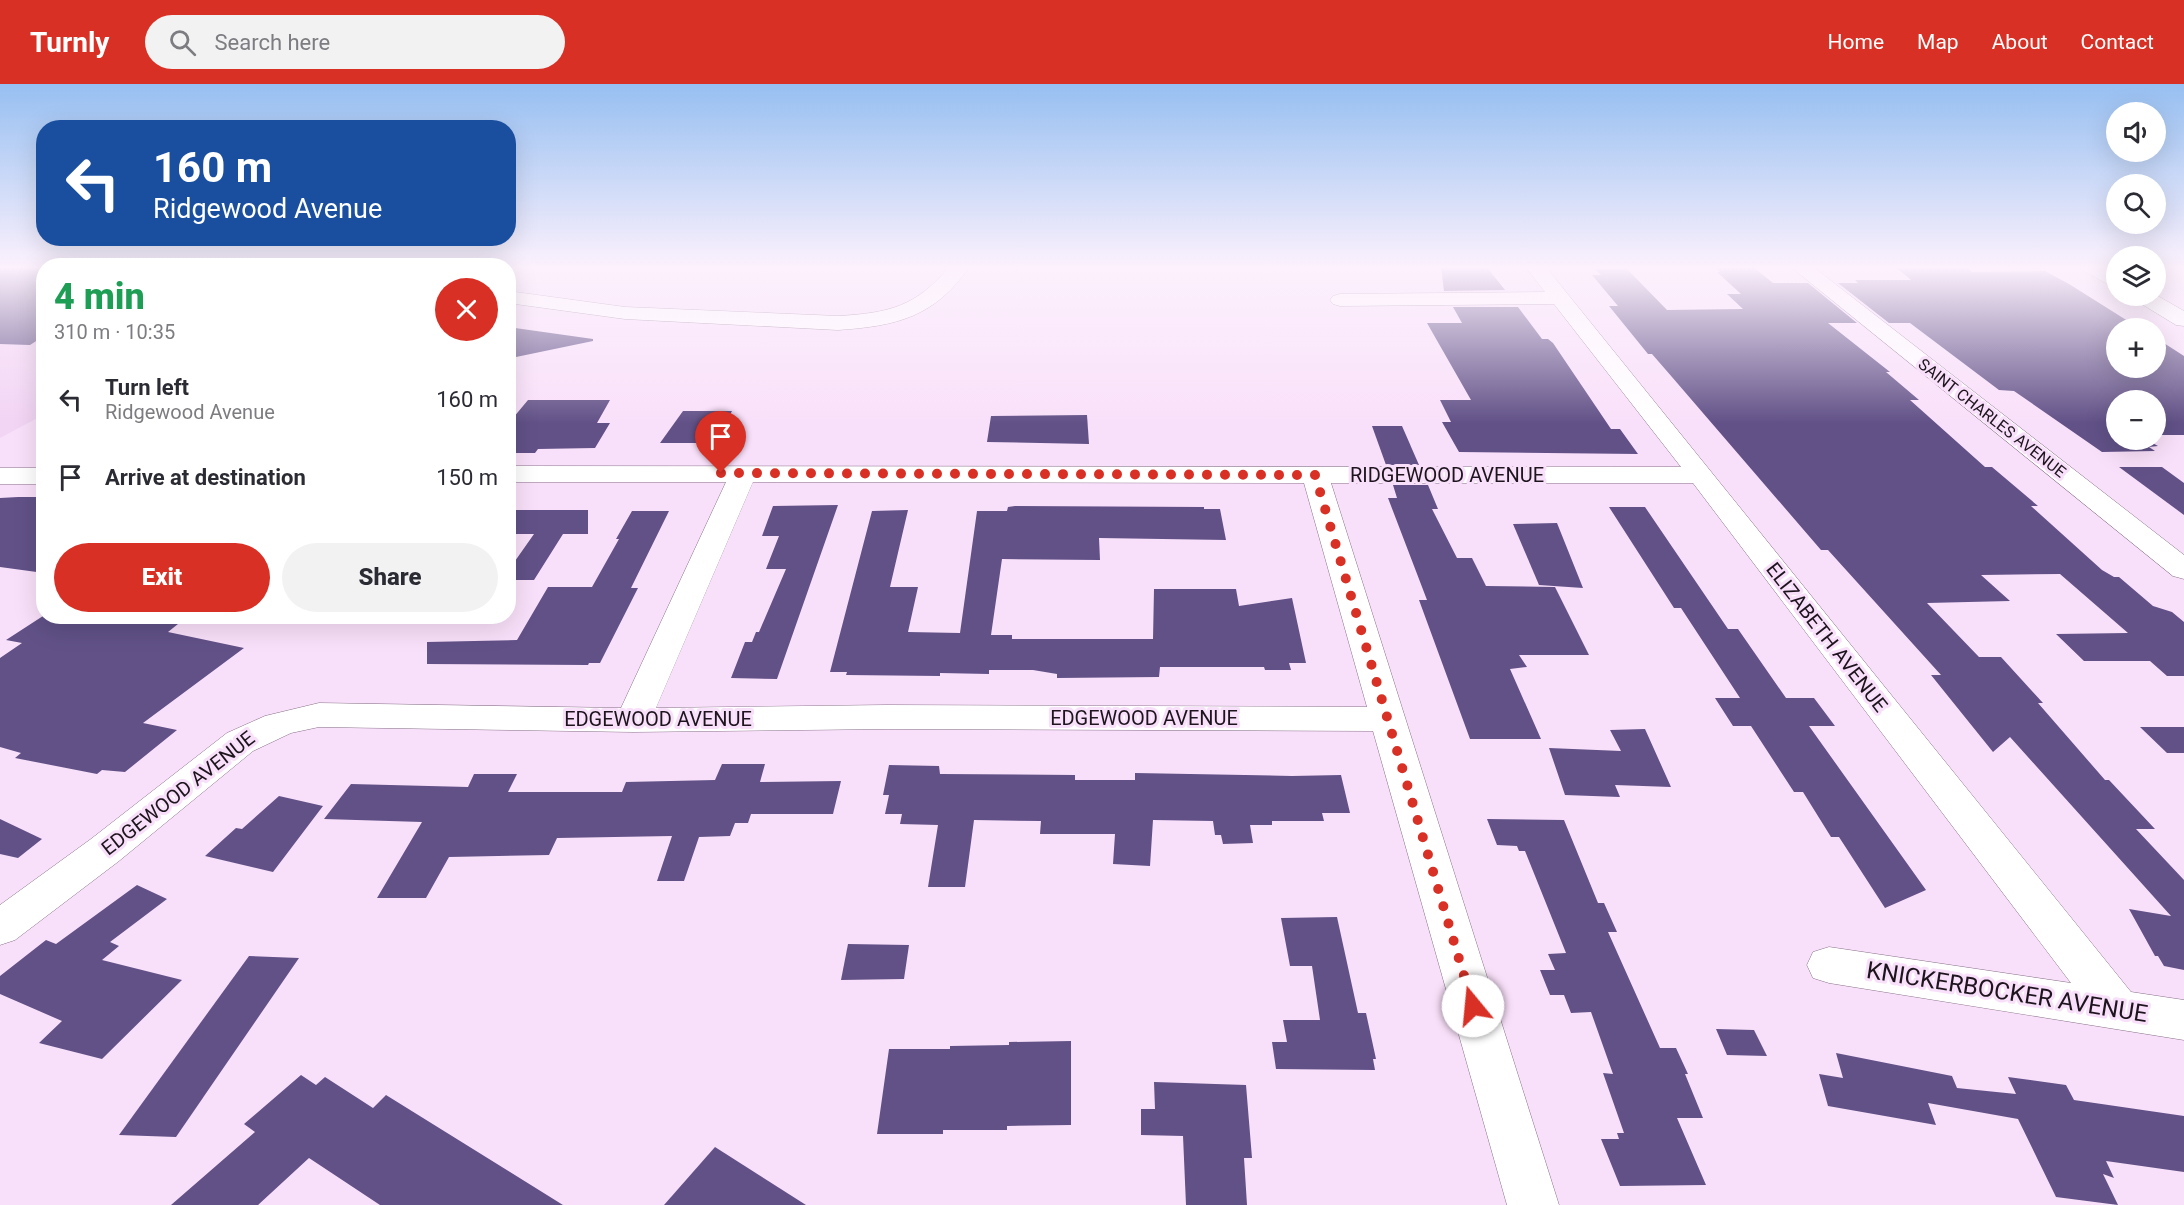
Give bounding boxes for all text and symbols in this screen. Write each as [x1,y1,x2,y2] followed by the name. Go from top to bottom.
[145,15,565,69] search box
[30,26,109,59] text: Turnly
[166,26,199,59] icon: search
[214,30,330,55] text: Search here
[1828,30,1884,54] text: Home
[1917,30,1959,54] text: Map
[1992,30,2048,54] text: About
[2081,30,2154,54] text: Contact
[2106,102,2166,450] map controls
[2106,102,2166,162] button: sound
[153,143,272,192] text: 160 m
[54,144,132,222] icon: left
[2106,174,2166,234] button: search
[153,193,382,225] text: Ridgewood Avenue
[2106,246,2166,306] button: layers
[54,276,145,318] text: 4 min
[435,278,498,341] button: close
[2106,318,2166,378] button: +
[54,320,175,344] text: 310 m · 10:35
[1914,354,2070,482] street label: SAINT CHARLES AVENUE
[105,375,189,400] text: Turn left
[54,383,87,416] icon: left
[436,387,498,412] text: 160 m
[2106,390,2166,450] button: −
[105,400,275,424] text: Ridgewood Avenue
[695,411,746,473] pin
[704,420,737,453] icon: arrive
[54,461,87,494] icon: arrive
[1350,463,1544,487] street label: RIDGEWOOD AVENUE
[105,465,306,490] text: Arrive at destination
[436,465,498,490] text: 150 m
[54,543,270,612] button: Exit
[282,543,498,612] button: Share
[1761,558,1893,716] street label: ELIZABETH AVENUE
[1050,706,1238,730] street label: EDGEWOOD AVENUE
[564,707,752,731] street label: EDGEWOOD AVENUE
[97,726,259,860] street label: EDGEWOOD AVENUE
[1864,956,2150,1028] street label: KNICKERBOCKER AVENUE
[1441,974,1505,1038] position arrow

